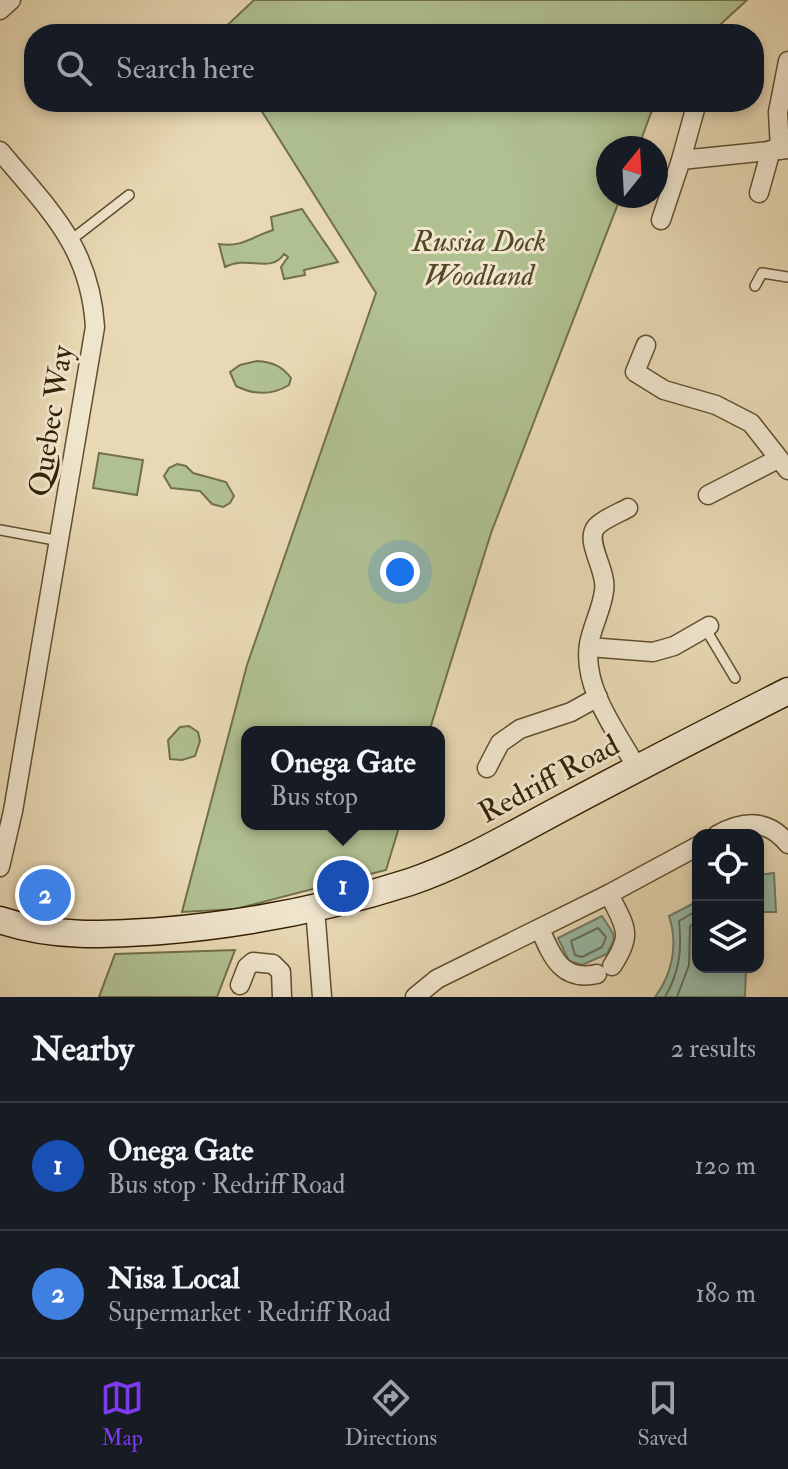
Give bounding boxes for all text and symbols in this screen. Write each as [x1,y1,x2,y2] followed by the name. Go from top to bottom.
[24,24,764,112] search box
[52,46,96,90] icon: search
[116,50,255,87] text: Search here
[596,136,668,208] north arrow
[411,223,546,294] park label: Russia Dock Woodland
[21,342,81,499] street label: Quebec Way
[380,552,420,592] your location
[241,726,445,830] popup
[472,726,626,831] street label: Redriff Road
[270,744,416,781] text: Onega Gate
[270,781,358,813] text: Bus stop
[692,829,764,973] map controls
[692,829,764,901] button: locate
[317,856,369,916] pin: 1
[19,865,71,925] pin: 2
[692,901,764,973] button: layers
[32,1028,134,1071] text: Nearby
[671,1033,756,1065] text: 2 results
[108,1132,254,1169] text: Onega Gate
[53,1150,63,1182] text: 1
[695,1150,756,1182] text: 120 m
[108,1169,345,1201] text: Bus stop · Redriff Road
[108,1260,240,1297] text: Nisa Local
[51,1278,65,1310] text: 2
[696,1278,756,1310] text: 180 m
[108,1297,391,1329] text: Supermarket · Redriff Road
[100,1376,144,1452] tab: Map
[345,1376,437,1452] tab: Directions
[638,1376,688,1452] tab: Saved

